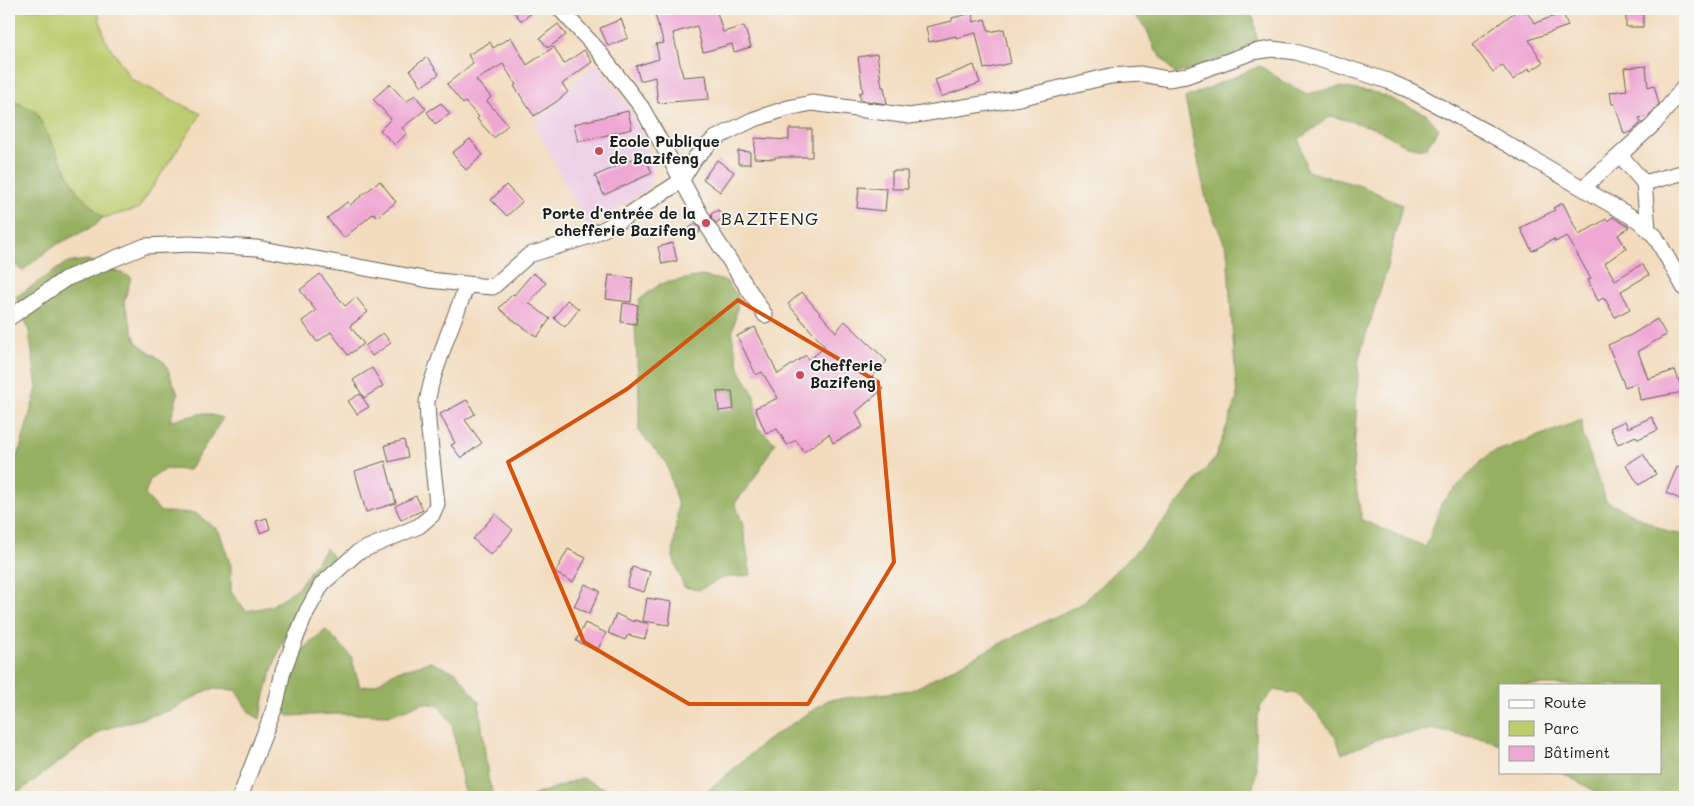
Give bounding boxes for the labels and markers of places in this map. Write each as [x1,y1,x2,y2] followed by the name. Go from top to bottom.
[609,131,720,168] place label: Ecole Publique de Bazifeng
[593,145,605,157] marker: Ecole Publique de Bazifeng
[542,203,696,240] place label: Porte d'entrée de la chefferie Bazifeng
[700,217,712,229] marker: Porte d'entrée de la chefferie Bazifeng
[810,355,882,392] place label: Chefferie Bazifeng
[794,369,806,381] marker: Chefferie Bazifeng

